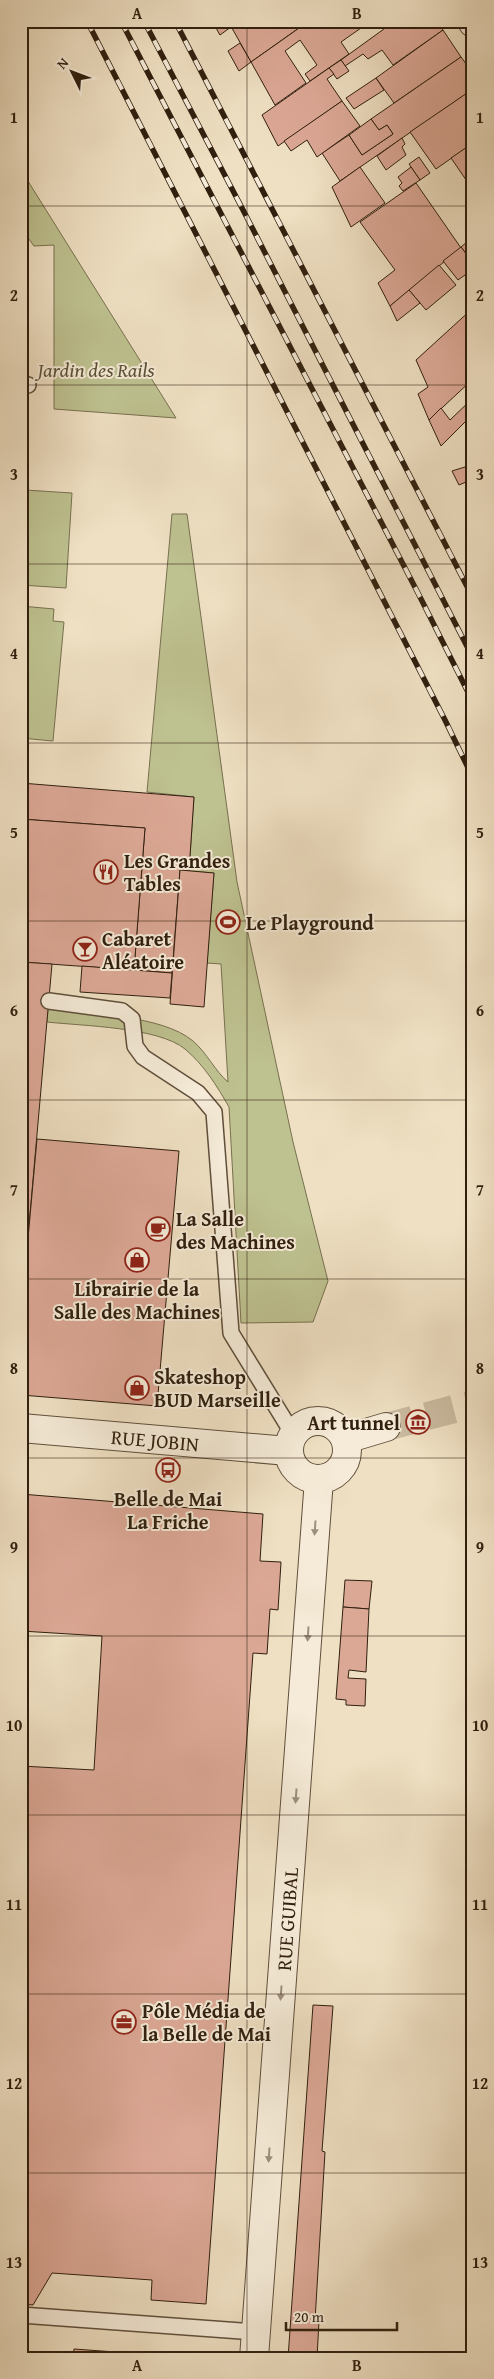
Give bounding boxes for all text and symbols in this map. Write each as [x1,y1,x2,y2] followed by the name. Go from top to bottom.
[132,1,143,25] text: A
[352,1,362,25] text: B
[48,48,98,98] north arrow
[52,53,73,73] text: N
[10,105,18,129] text: 1
[476,105,484,129] text: 1
[10,283,18,307] text: 2
[476,283,484,307] text: 2
[34,355,155,384] park label: Jardin des Rails
[10,462,18,486] text: 3
[476,462,484,486] text: 3
[10,641,18,665] text: 4
[476,641,484,665] text: 4
[10,820,18,844] text: 5
[476,820,484,844] text: 5
[124,846,230,898] place label: Les Grandes Tables
[93,859,119,885] restaurant icon: Les Grandes Tables
[246,908,374,937] place label: Le Playground
[215,909,241,935] sports icon: Le Playground
[102,924,184,976] place label: Cabaret Aléatoire
[72,936,98,962] bar icon: Cabaret Aléatoire
[10,998,18,1022] text: 6
[476,998,484,1022] text: 6
[10,1177,18,1201] text: 7
[476,1177,484,1201] text: 7
[176,1204,295,1256] place label: La Salle des Machines
[145,1216,171,1242] cafe icon: La Salle des Machines
[124,1247,150,1273] shop icon: Librairie de la Salle des Machines
[54,1274,220,1326] place label: Librairie de la Salle des Machines
[10,1356,18,1380] text: 8
[476,1356,484,1380] text: 8
[154,1362,281,1414] place label: Skateshop BUD Marseille
[124,1375,150,1401] shop icon: Skateshop BUD Marseille
[307,1408,400,1437] place label: Art tunnel
[405,1409,431,1435] museum icon: Art tunnel
[110,1422,200,1458] street label: RUE JOBIN
[155,1457,181,1483] bus stop icon: Belle de Mai La Friche
[114,1484,222,1536] place label: Belle de Mai La Friche
[311,1520,319,1536] one-way arrow
[10,1535,18,1559] text: 9
[476,1535,484,1559] text: 9
[304,1627,312,1643] one-way arrow
[6,1713,22,1737] text: 10
[472,1713,488,1737] text: 10
[292,1789,300,1805] one-way arrow
[269,1866,305,1972] street label: RUE GUIBAL
[6,1892,22,1916] text: 11
[472,1892,488,1916] text: 11
[277,1985,285,2001] one-way arrow
[142,1996,271,2048] place label: Pôle Média de la Belle de Mai
[111,2009,137,2035] office icon: Pôle Média de la Belle de Mai
[6,2071,22,2095] text: 12
[472,2071,488,2095] text: 12
[264,2148,272,2164] one-way arrow
[6,2250,22,2274] text: 13
[472,2250,488,2274] text: 13
[286,2299,398,2331] scale bar
[294,2306,325,2327] text: 20 m
[132,2353,143,2377] text: A
[352,2353,362,2377] text: B

